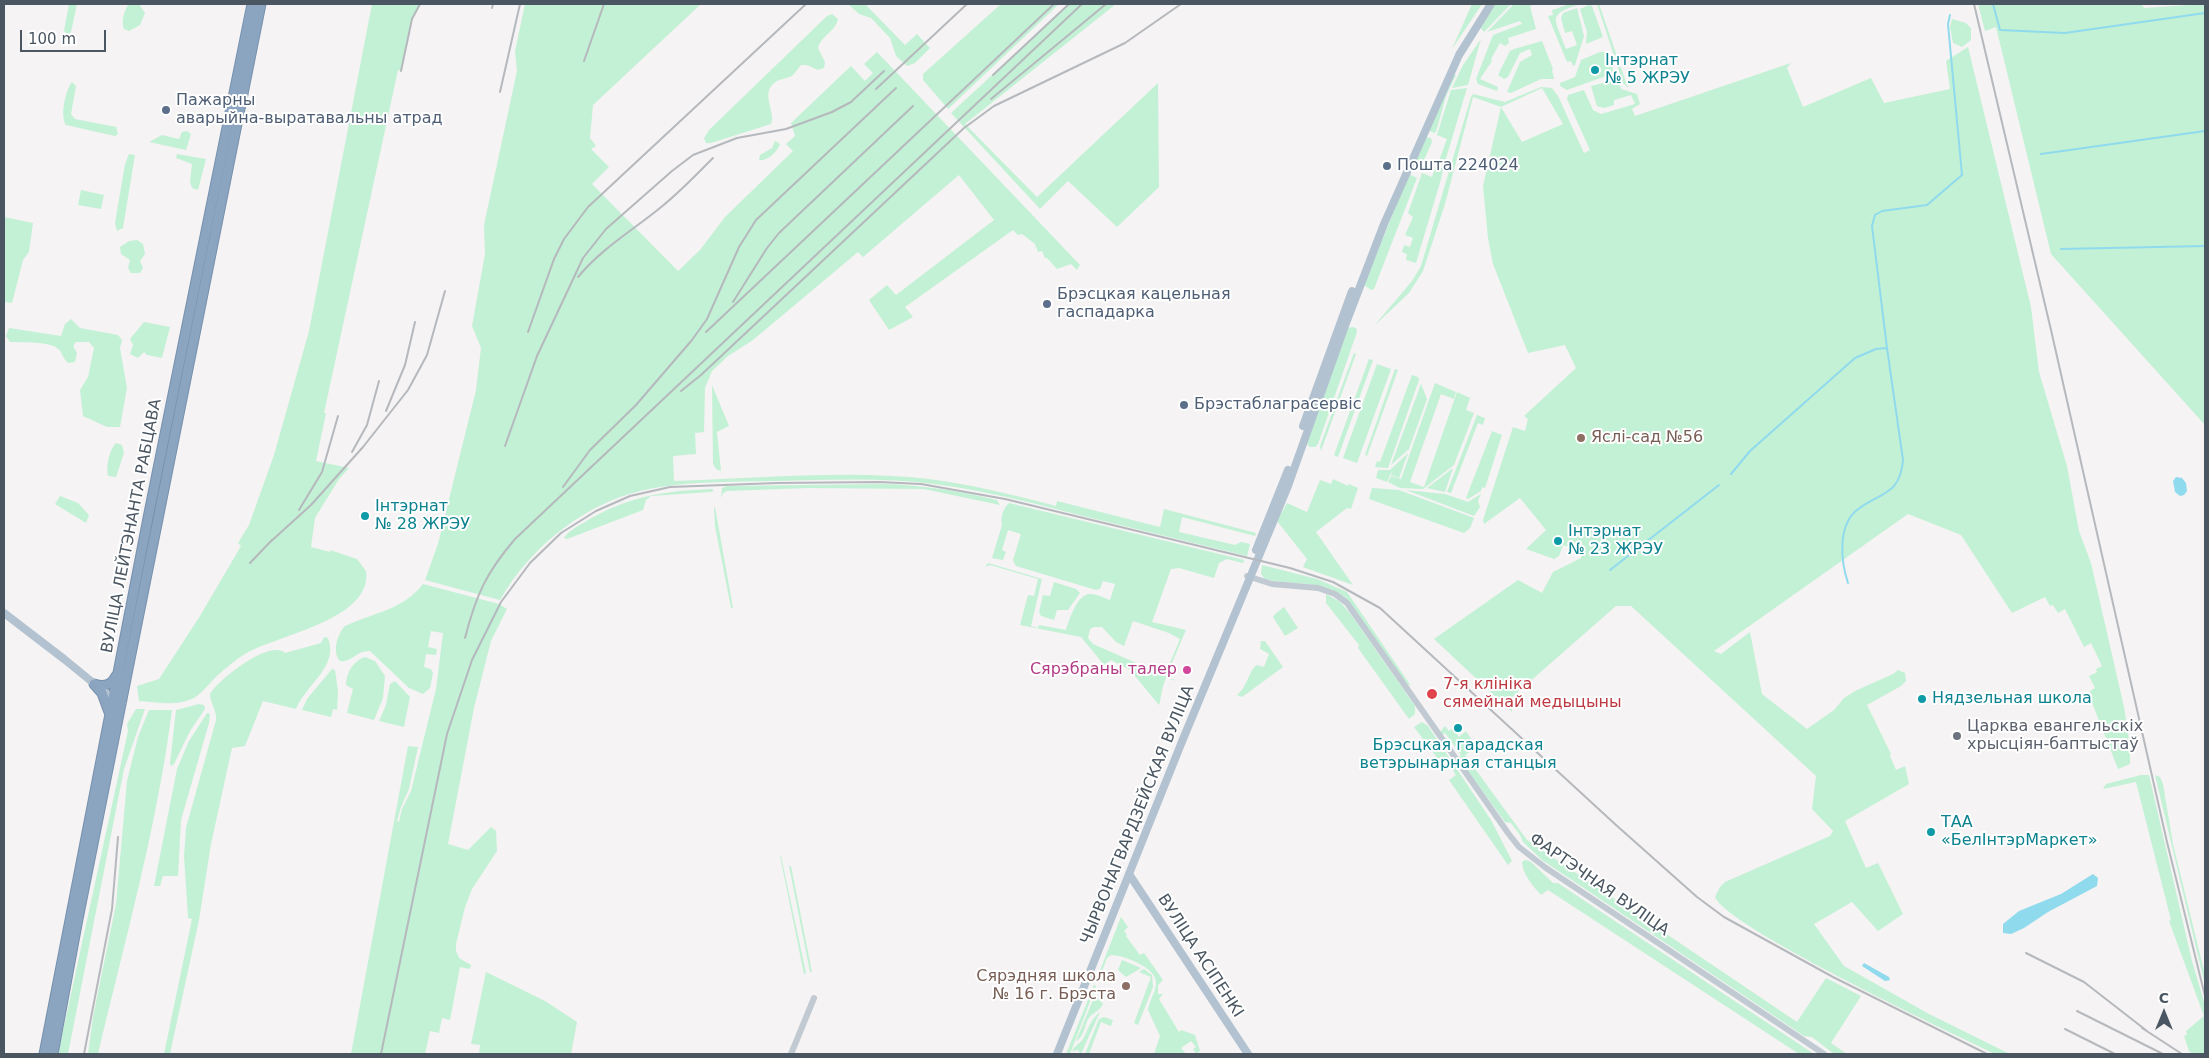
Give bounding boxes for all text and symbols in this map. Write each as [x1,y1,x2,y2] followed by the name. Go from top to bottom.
[22,20,109,52] scale bar
[28,30,76,48] text: 100 m
[1605,51,1690,89] place label: Інтэрнат № 5 ЖРЭУ
[1589,64,1601,76] marker: Інтэрнат № 5 ЖРЭУ
[176,91,443,129] place label: Пажарны аварыйна-выратавальны атрад
[160,104,172,116] marker: Пажарны аварыйна-выратавальны атрад
[1397,156,1519,176] place label: Пошта 224024
[1381,160,1393,172] marker: Пошта 224024
[1057,285,1231,323] place label: Брэсцкая кацельная гаспадарка
[1041,298,1053,310] marker: Брэсцкая кацельная гаспадарка
[1194,395,1362,415] place label: Брэстаблаграсервіс
[98,397,166,655] street label: ВУЛІЦА ЛЕЙТЭНАНТА РАБЦАВА
[1178,399,1190,411] marker: Брэстаблаграсервіс
[1591,428,1703,448] place label: Яслі-сад №56
[1575,432,1587,444] marker: Яслі-сад №56
[375,497,470,535] place label: Інтэрнат № 28 ЖРЭУ
[359,510,371,522] marker: Інтэрнат № 28 ЖРЭУ
[1568,522,1663,560] place label: Інтэрнат № 23 ЖРЭУ
[1552,535,1564,547] marker: Інтэрнат № 23 ЖРЭУ
[1030,660,1177,680] place label: Сярэбраны талер
[1181,664,1193,676] marker: Сярэбраны талер
[1443,675,1622,713] place label: 7-я клініка сямейнай медыцыны
[1077,683,1199,947] street label: ЧЫРВОНАГВАРДЗЕЙСКАЯ ВУЛІЦА
[1425,687,1439,701] marker: 7-я клініка сямейнай медыцыны
[1932,689,2092,709] place label: Нядзельная школа
[1916,693,1928,705] marker: Нядзельная школа
[1967,717,2143,755] place label: Царква евангельскіх хрысціян-баптыстаў
[1452,722,1464,734] marker: Брэсцкая гарадская ветэрынарная станцыя
[1951,730,1963,742] marker: Царква евангельскіх хрысціян-баптыстаў
[1359,736,1557,774] place label: Брэсцкая гарадская ветэрынарная станцыя
[1941,813,2098,851] place label: ТАА «БелІнтэрМаркет»
[1925,826,1937,838] marker: ТАА «БелІнтэрМаркет»
[1525,829,1673,941] street label: ФАРТЭЧНАЯ ВУЛІЦА
[1153,891,1247,1021] street label: ВУЛІЦА АСІПЕНКІ
[976,967,1116,1005] place label: Сярэдняя школа № 16 г. Брэста
[1120,980,1132,992] marker: Сярэдняя школа № 16 г. Брэста
[2139,988,2189,1038] north arrow
[2159,990,2169,1006] text: С

